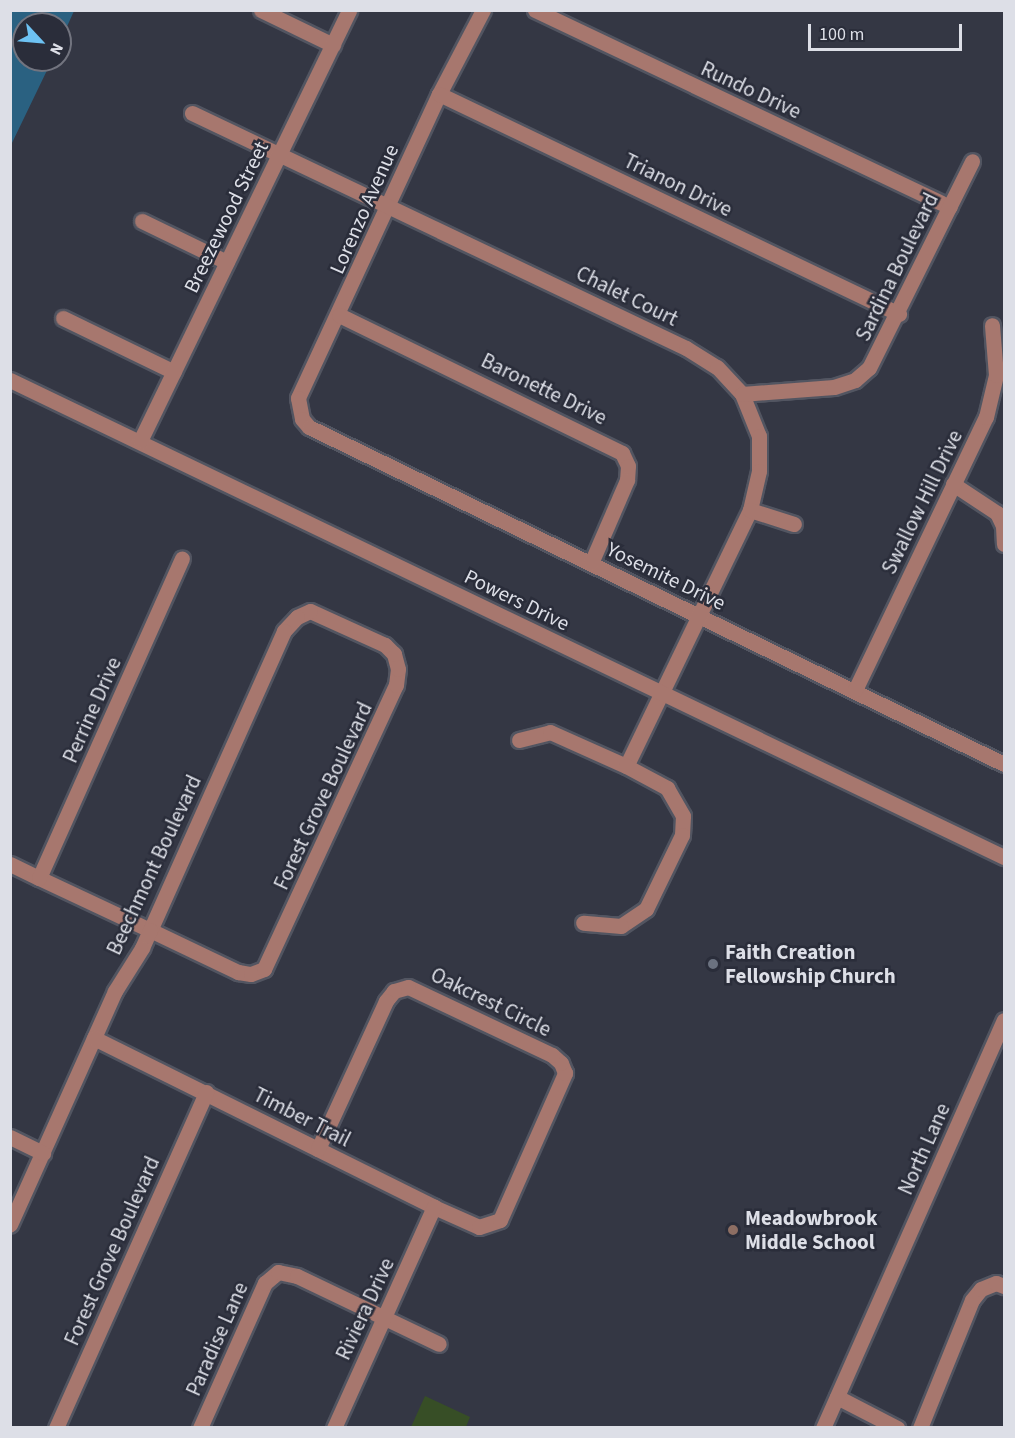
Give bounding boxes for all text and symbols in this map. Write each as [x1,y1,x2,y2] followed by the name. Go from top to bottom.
[12,12,72,72] north arrow
[811,12,966,50] scale bar
[819,22,864,47] text: 100 m
[44,39,69,59] text: N
[697,56,805,124] street label: Rundo Drive
[178,137,274,297] street label: Breezewood Street
[324,140,404,278] street label: Lorenzo Avenue
[620,148,736,222] street label: Trianon Drive
[850,189,944,345] street label: Sardina Boulevard
[572,261,682,331] street label: Chalet Court
[477,348,611,430] street label: Baronette Drive
[876,426,968,578] street label: Swallow Hill Drive
[602,536,730,616] street label: Yosemite Drive
[460,564,574,636] street label: Powers Drive
[57,653,127,767] street label: Perrine Drive
[268,698,378,894] street label: Forest Grove Boulevard
[101,771,207,959] street label: Beechmont Boulevard
[725,939,896,989] place label: Faith Creation Fellowship Church
[706,957,720,971] marker: Faith Creation Fellowship Church
[427,962,555,1042] street label: Oakcrest Circle
[249,1082,355,1152] street label: Timber Trail
[893,1099,955,1199] street label: North Lane
[59,1153,165,1349] street label: Forest Grove Boulevard
[745,1205,878,1255] place label: Meadowbrook Middle School
[726,1223,740,1237] marker: Meadowbrook Middle School
[330,1254,400,1364] street label: Riviera Drive
[181,1278,253,1400] street label: Paradise Lane

